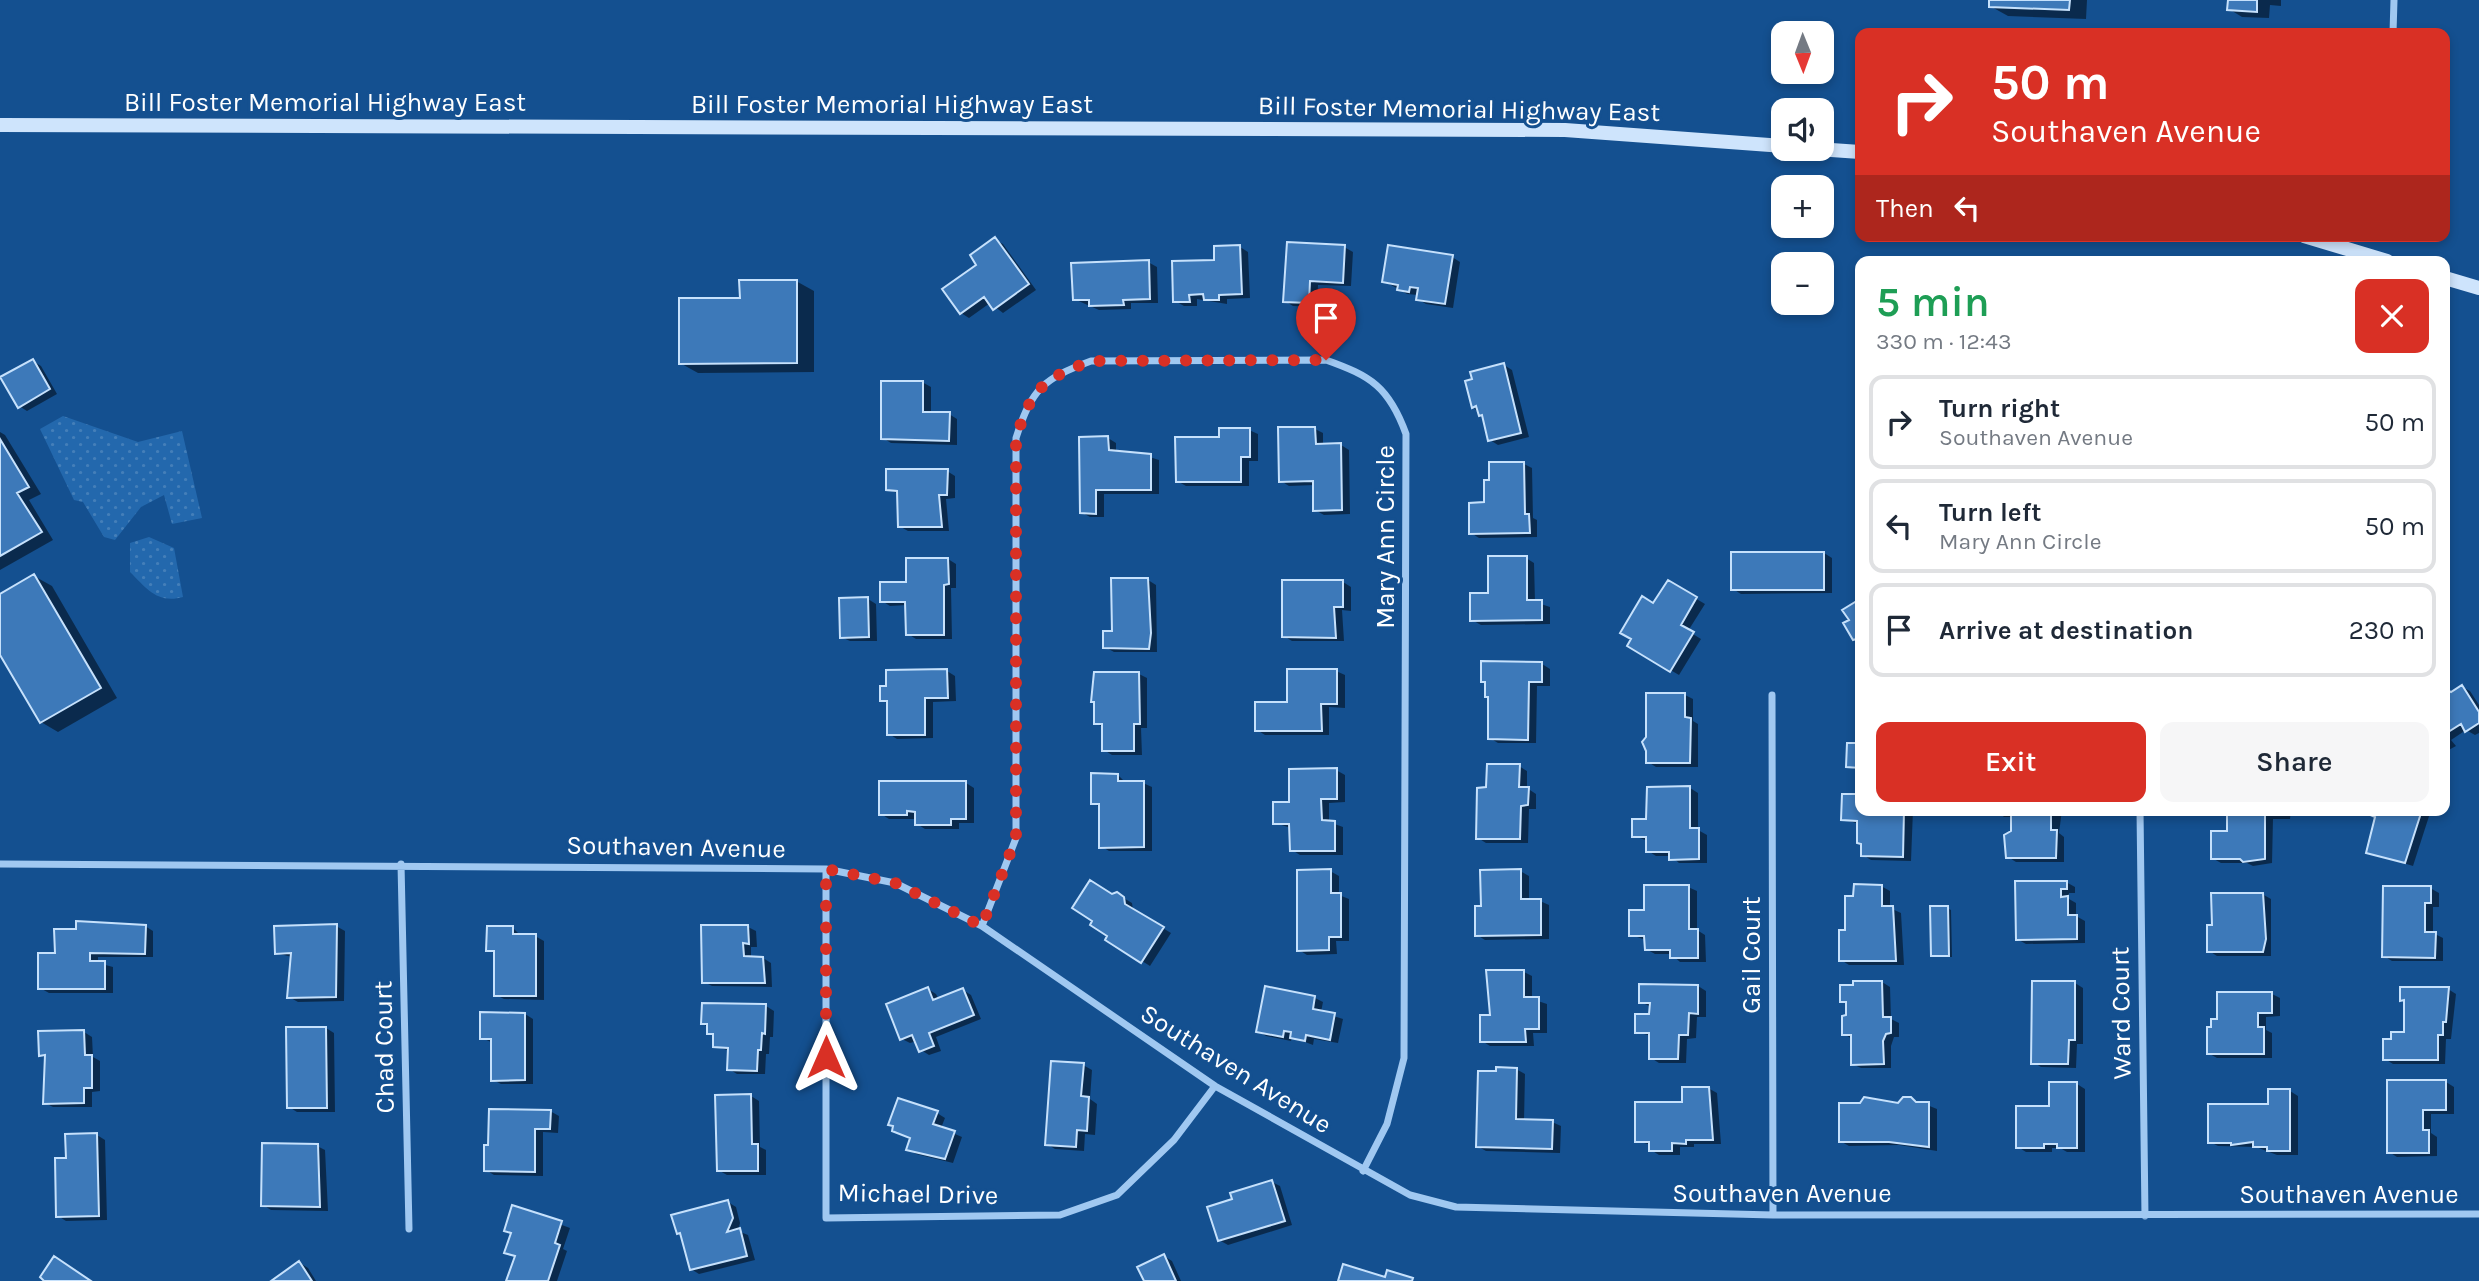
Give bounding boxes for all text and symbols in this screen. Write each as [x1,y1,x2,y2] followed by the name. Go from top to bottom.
[1771,21,1834,84] north arrow
[1771,21,1834,315] map controls
[1991,54,2109,111] text: 50 m
[1876,56,1967,147] icon: right
[124,87,526,118] street label: Bill Foster Memorial Highway East
[691,89,1093,120] street label: Bill Foster Memorial Highway East
[1258,90,1661,128] street label: Bill Foster Memorial Highway East
[1771,98,1834,161] button: sound
[1991,113,2261,150] text: Southaven Avenue
[1771,175,1834,238] button: +
[1948,189,1986,227] icon: left
[1876,193,1934,224] text: Then
[1771,252,1834,315] button: −
[1876,277,1990,327] text: 5 min
[2355,279,2429,353] button: close
[1296,288,1356,360] pin
[1307,299,1345,337] icon: arrive
[1876,328,2011,355] text: 330 m · 12:43
[1939,393,2060,424] text: Turn right
[1880,403,1918,441] icon: right
[2364,407,2425,438] text: 50 m
[1939,424,2133,451] text: Southaven Avenue
[1370,445,1401,629] street label: Mary Ann Circle
[1939,497,2041,528] text: Turn left
[1880,507,1918,545] icon: left
[2364,511,2425,542] text: 50 m
[1939,528,2101,555] text: Mary Ann Circle
[1880,611,1918,649] icon: arrive
[1939,615,2193,646] text: Arrive at destination
[2349,615,2425,646] text: 230 m
[1876,722,2146,802] button: Exit
[2160,722,2429,802] button: Share
[566,830,786,864] street label: Southaven Avenue
[1736,896,1767,1014] street label: Gail Court
[2104,946,2138,1080] street label: Ward Court
[367,980,401,1114] street label: Chad Court
[1135,998,1337,1140] street label: Southaven Avenue
[789,1020,863,1094] position arrow
[837,1177,999,1211] street label: Michael Drive
[1672,1178,1892,1209] street label: Southaven Avenue
[2239,1179,2459,1210] street label: Southaven Avenue

